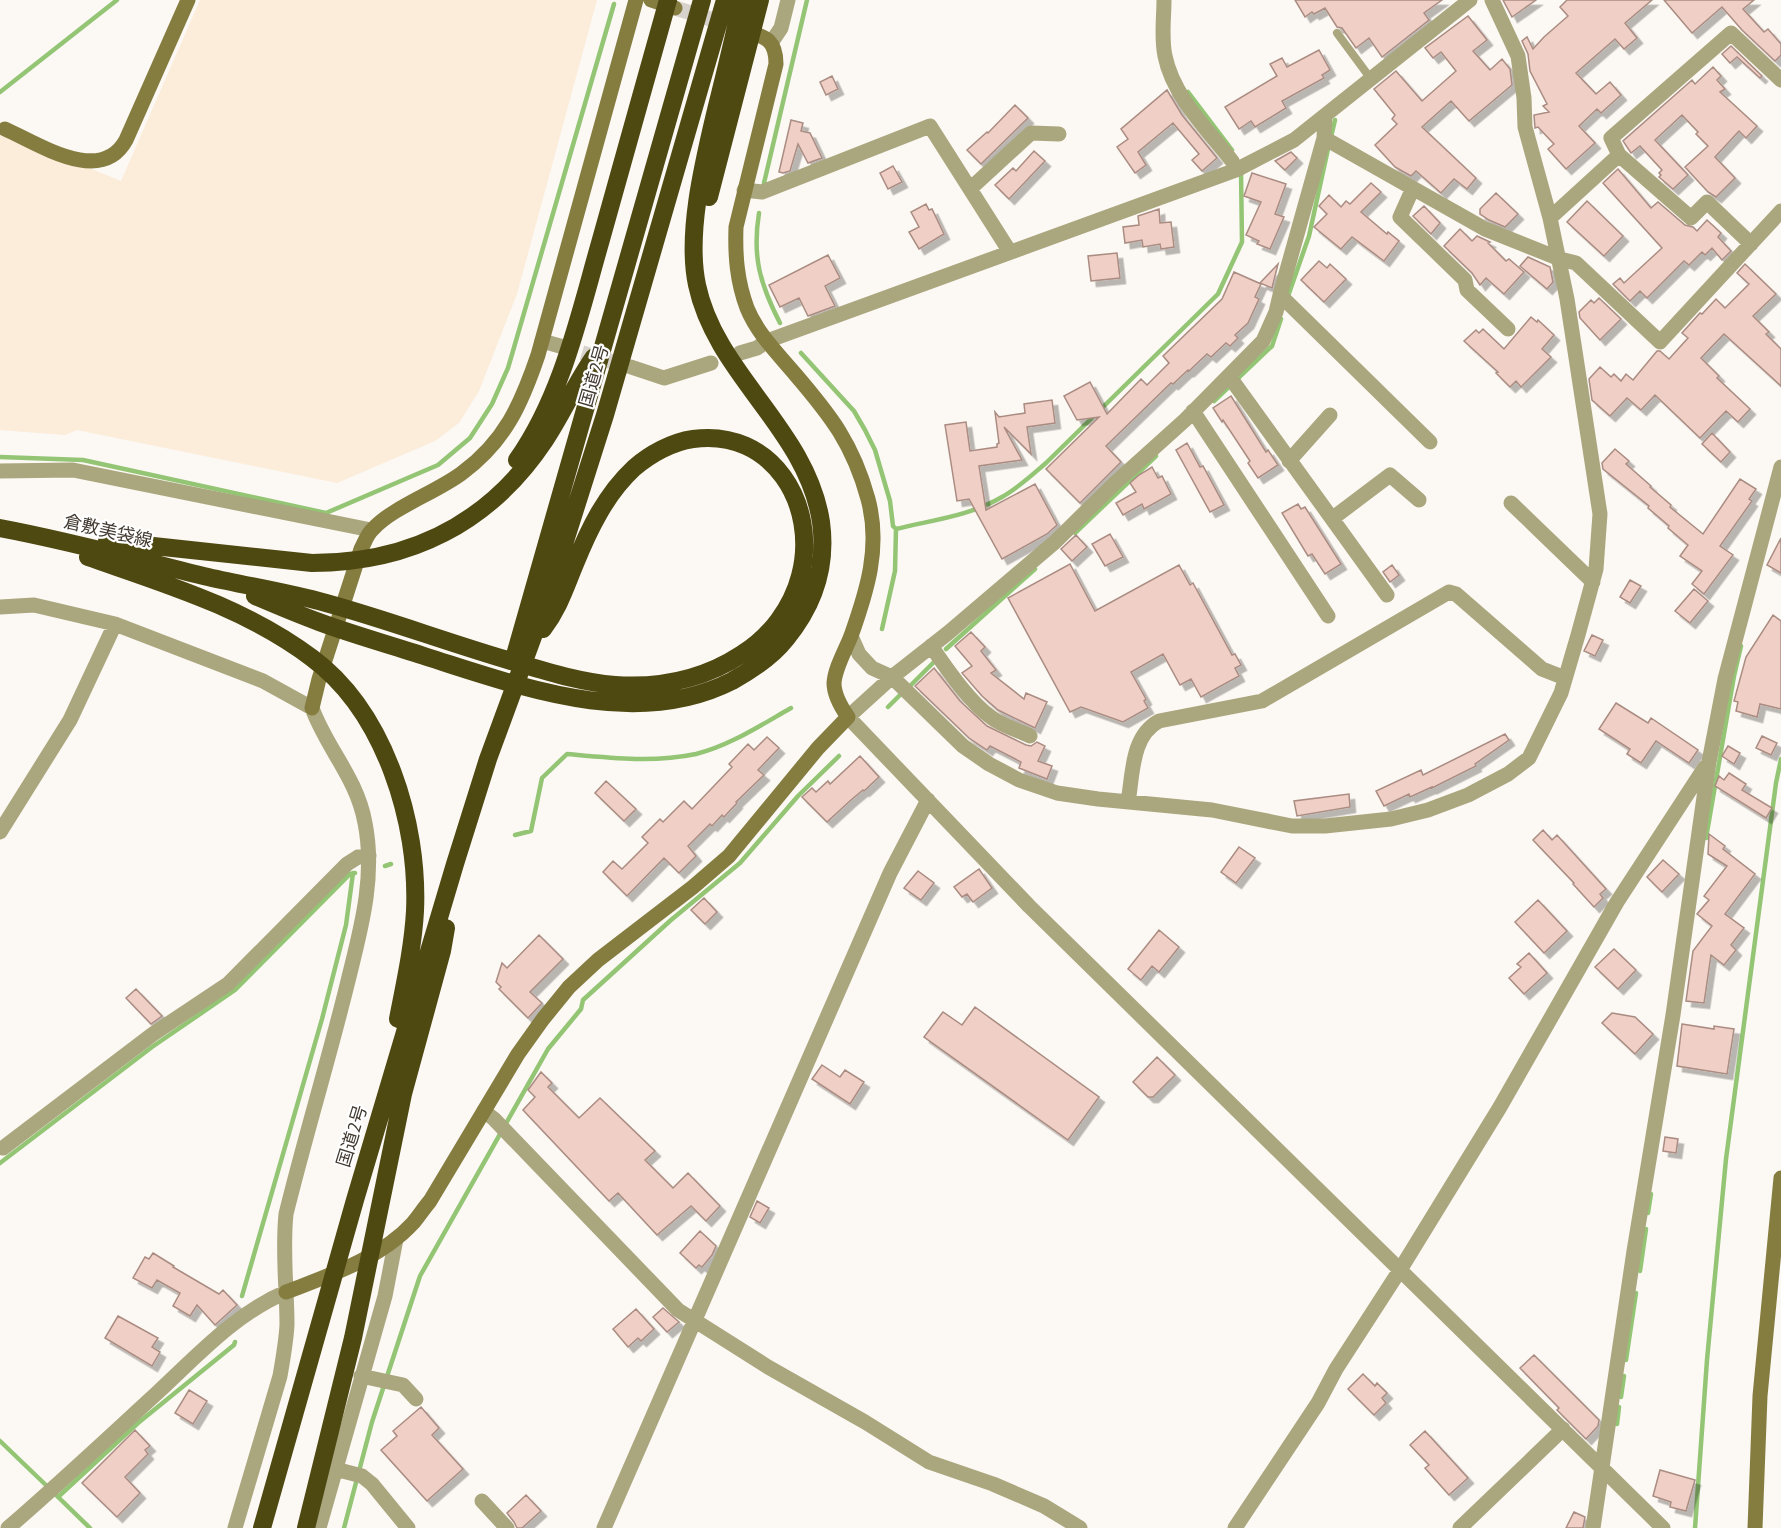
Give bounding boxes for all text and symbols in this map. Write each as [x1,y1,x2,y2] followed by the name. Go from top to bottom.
[574,342,613,410] street label: 国道2号
[62,509,155,552] street label: 倉敷美袋線
[331,1102,372,1170] street label: 国道2号

